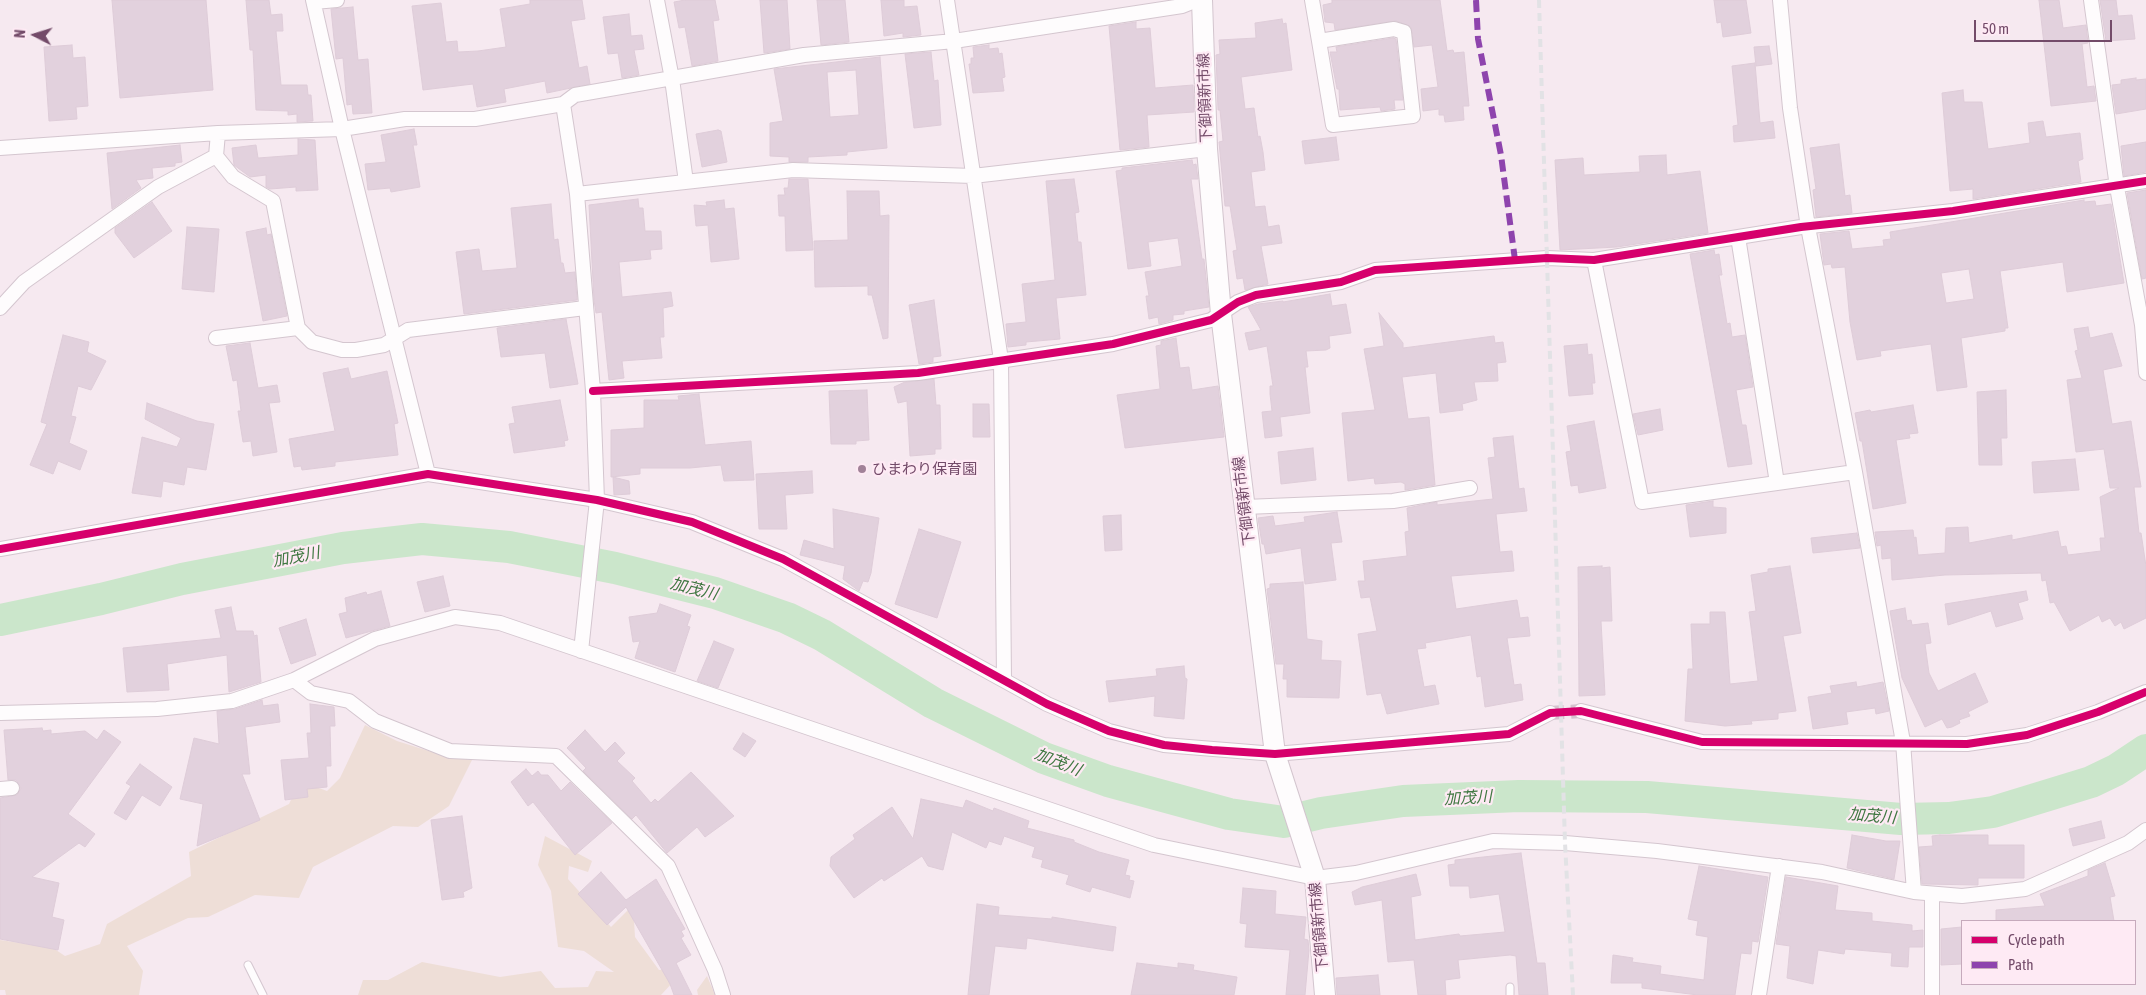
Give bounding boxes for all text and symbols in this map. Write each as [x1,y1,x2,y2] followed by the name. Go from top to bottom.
[10,10,60,60] north arrow
[1976,10,2114,42] scale bar
[1982,20,2009,37] text: 50 m
[12,29,28,39] text: N
[1194,53,1216,143] street label: 下御領新市線
[1230,455,1258,547] street label: 下御領新市線
[872,460,977,478] place label: ひまわり保育園
[856,463,868,475] marker: ひまわり保育園
[271,543,321,571] water label: 加茂川
[668,574,720,604] water label: 加茂川
[1032,744,1084,780] water label: 加茂川
[1444,787,1492,809] water label: 加茂川
[1847,804,1897,828] water label: 加茂川
[1306,881,1332,973] street label: 下御領新市線
[1961,920,2136,985] legend
[2008,931,2065,948] text: Cycle path
[2008,956,2034,973] text: Path

